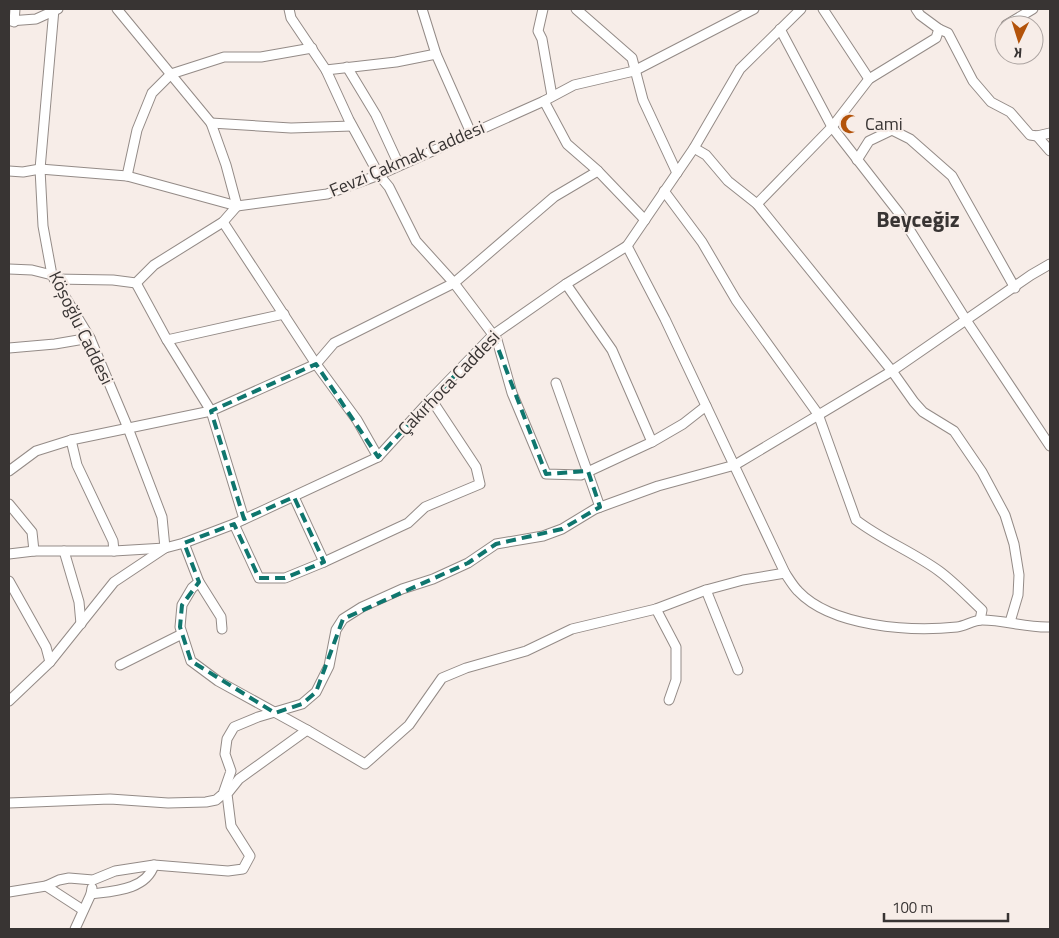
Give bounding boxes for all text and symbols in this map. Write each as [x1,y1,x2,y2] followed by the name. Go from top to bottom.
[994,15,1044,65] north arrow
[1012,43,1023,64] text: K
[865,110,903,137] place label: Cami
[839,113,861,135] mosque icon: Cami
[325,114,489,203] street label: Fevzi Çakmak Caddesi
[876,202,960,236] district label: Beyceğiz
[42,266,121,389] street label: Köşoğlu Caddesi
[391,324,506,441] street label: Çakırhoca Caddesi
[884,890,1008,922] scale bar
[892,896,933,919] text: 100 m

